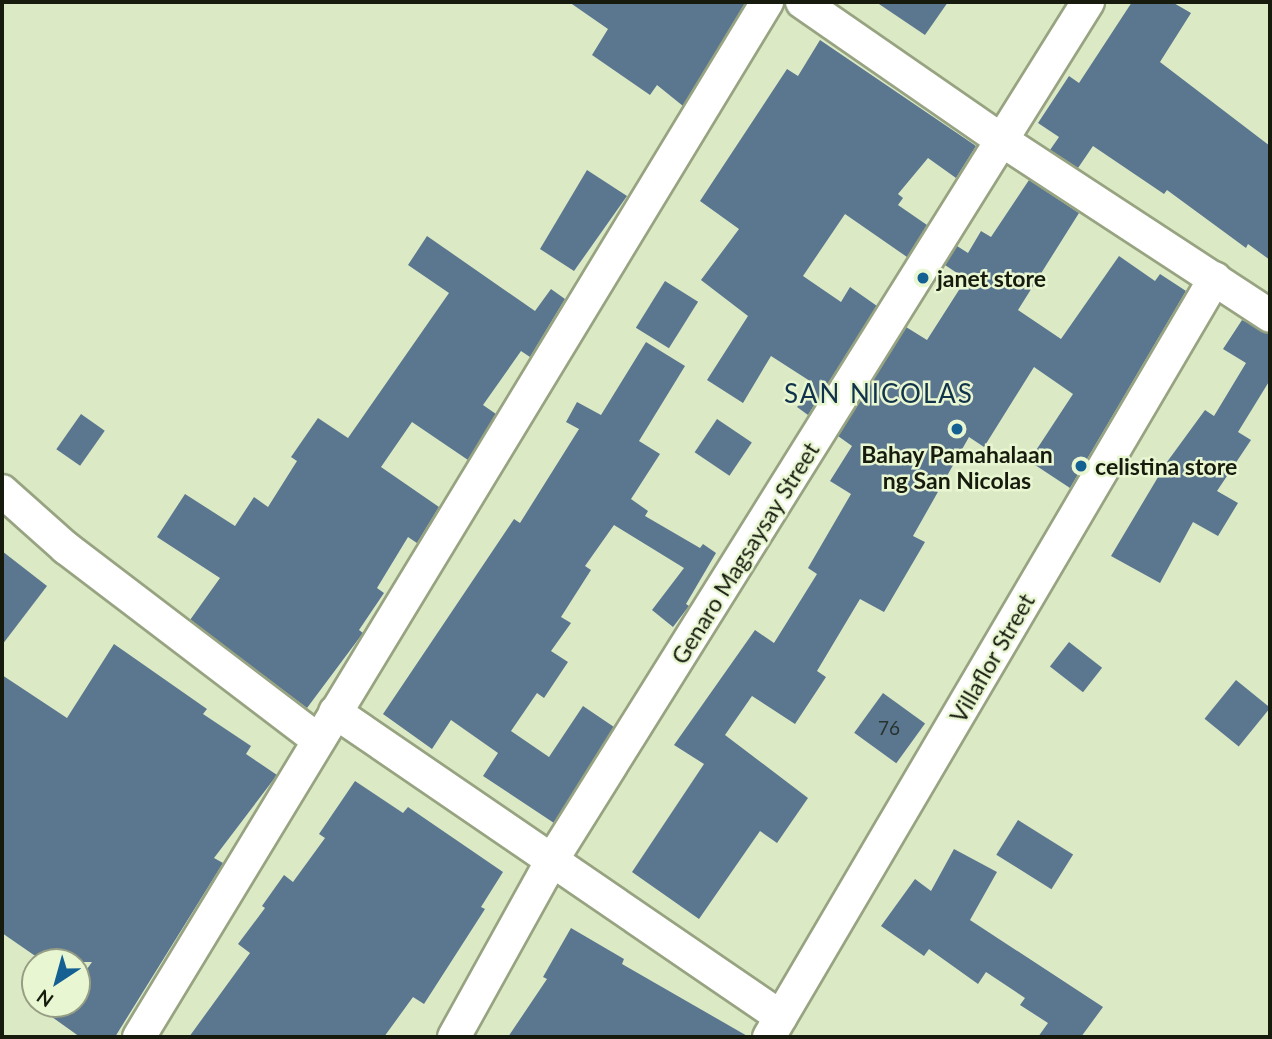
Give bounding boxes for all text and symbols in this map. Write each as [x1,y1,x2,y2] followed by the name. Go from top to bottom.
[937,264,1046,292] place label: janet store
[915,270,931,286] marker: janet store
[785,378,973,410] district label: SAN NICOLAS
[949,421,965,437] marker: Bahay Pamahalaan ng San Nicolas
[665,437,825,669] street label: Genaro Magsaysay Street
[861,440,1053,494] place label: Bahay Pamahalaan ng San Nicolas
[1095,452,1237,480] place label: celistina store
[1073,458,1089,474] marker: celistina store
[944,588,1040,728] street label: Villaflor Street
[878,717,900,739] house number: 76
[21,948,91,1018] north arrow
[32,985,57,1012] text: N

